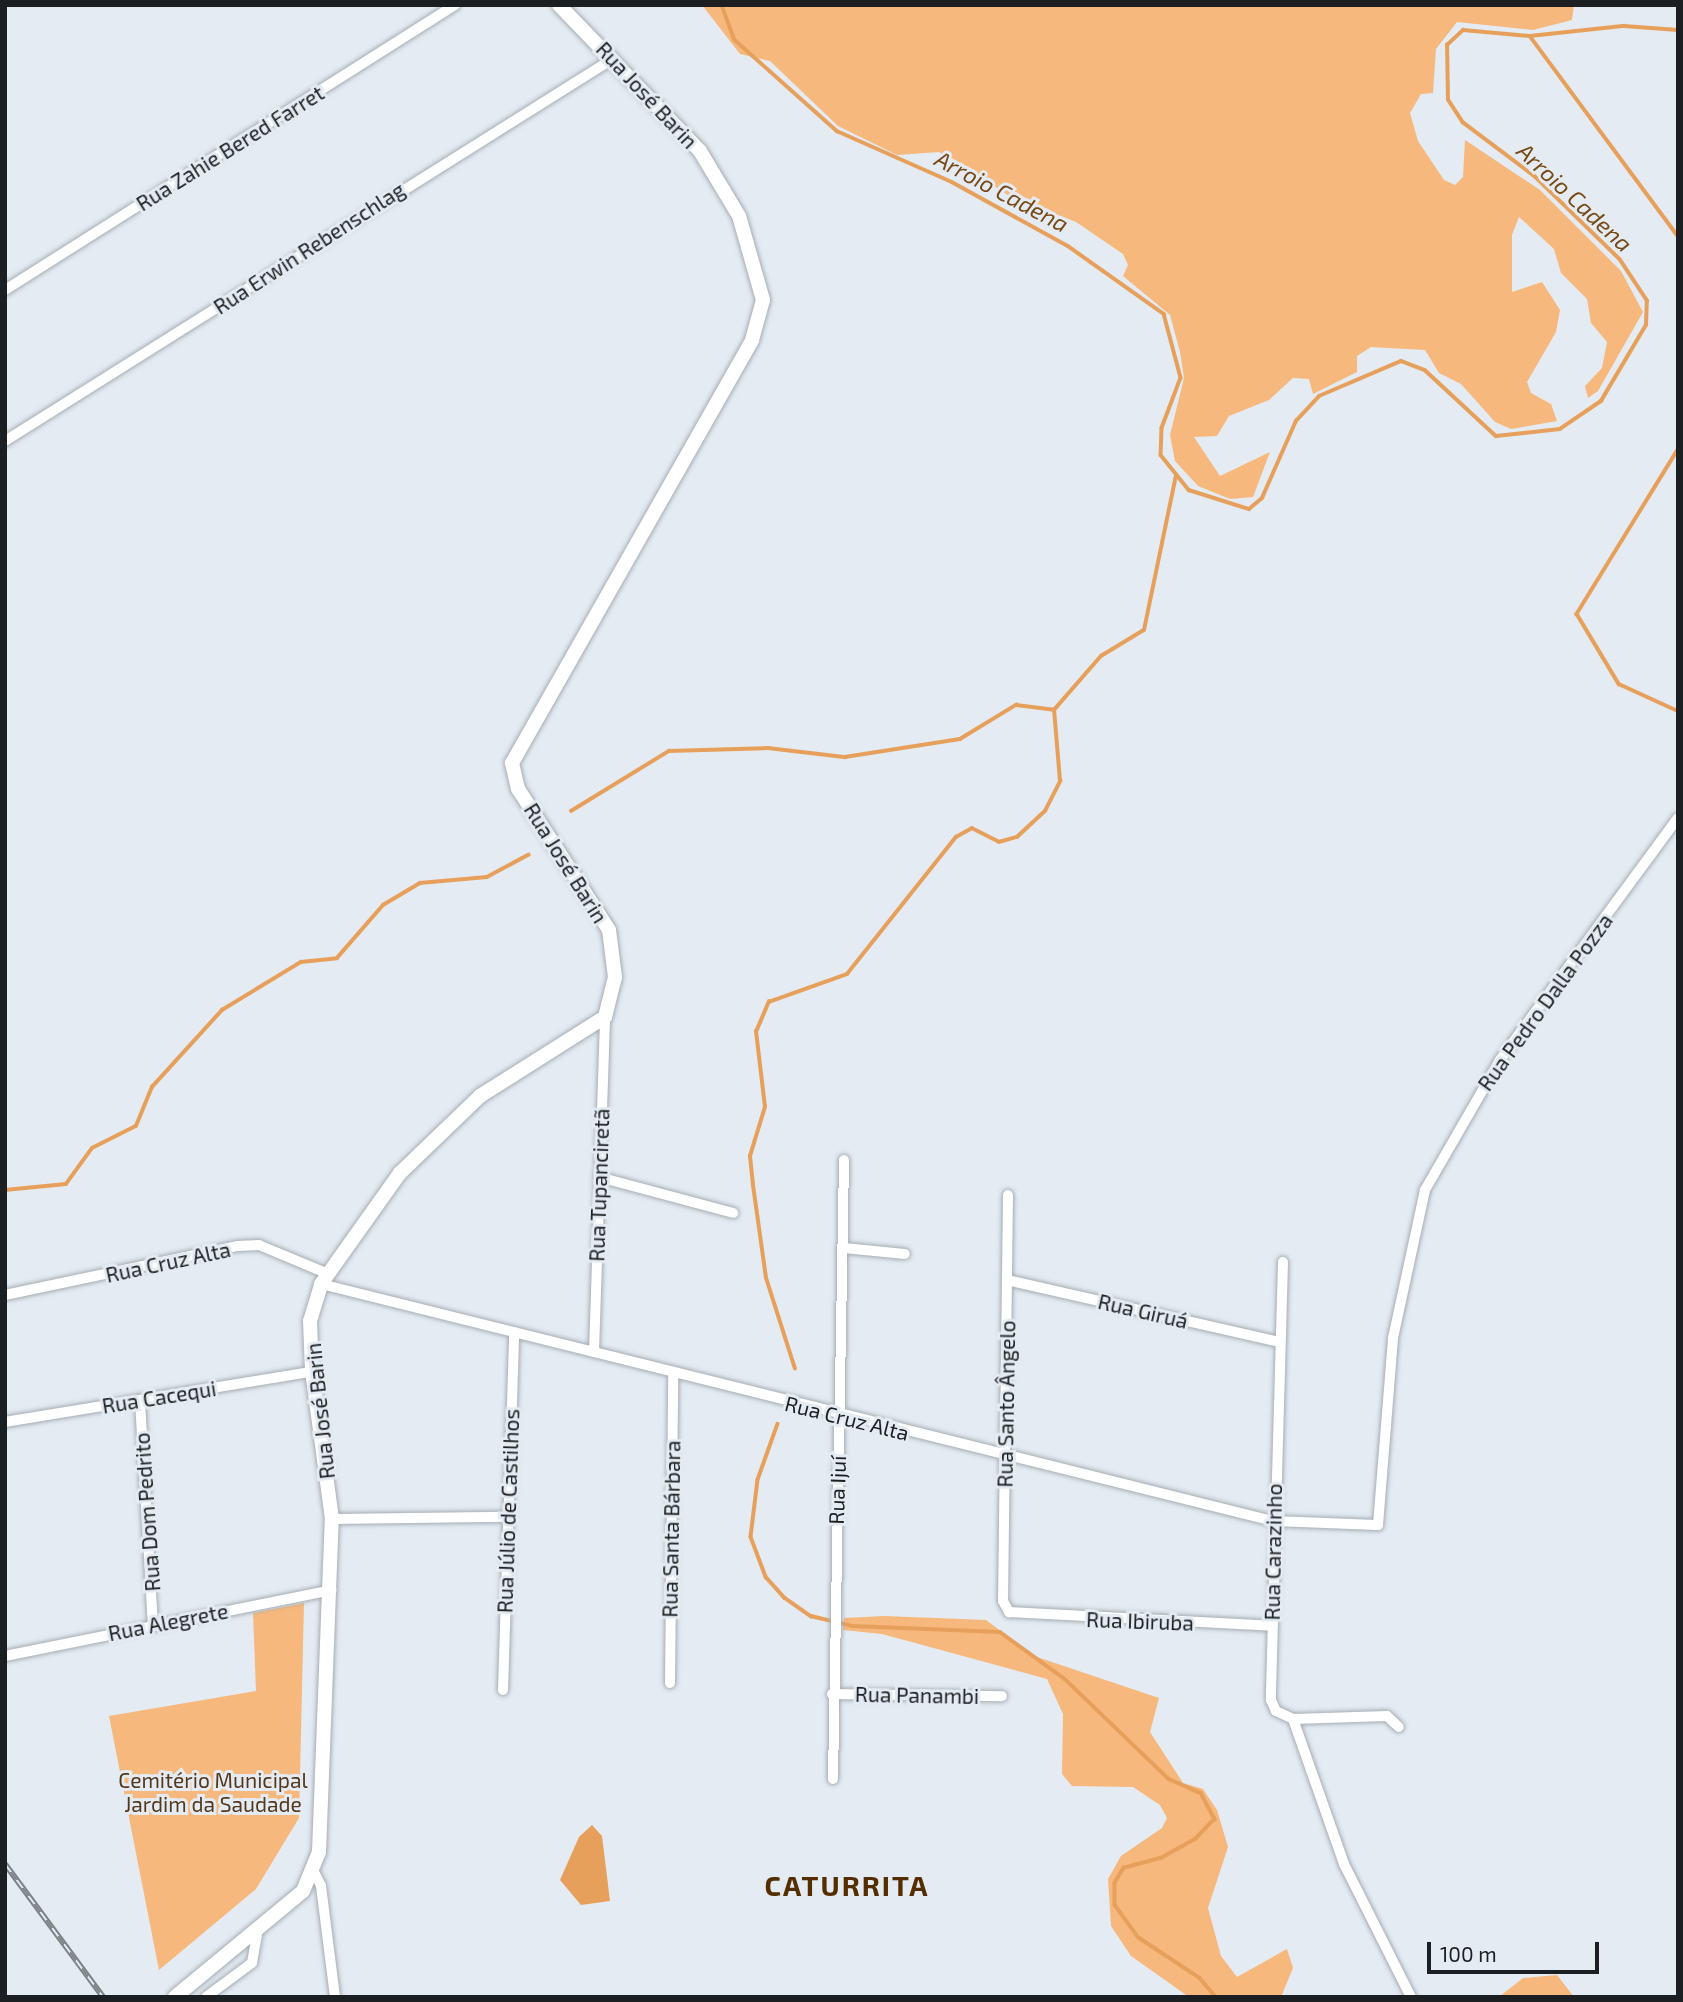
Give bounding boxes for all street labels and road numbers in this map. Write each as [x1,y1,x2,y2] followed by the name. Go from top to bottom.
[591,36,703,154] street label: Rua José Barin
[131,80,329,216] street label: Rua Zahie Bered Farret
[209,177,409,319] street label: Rua Erwin Rebenschlag
[519,798,613,928] street label: Rua José Barin
[1472,909,1618,1095] street label: Rua Pedro Dalla Pozza
[584,1108,614,1262] street label: Rua Tupanciretã
[103,1236,233,1288] street label: Rua Cruz Alta
[1096,1288,1190,1334] street label: Rua Giruá
[992,1320,1020,1488] street label: Rua Santo Ângelo
[300,1341,340,1481] street label: Rua José Barin
[100,1376,218,1418] street label: Rua Cacequi
[782,1390,912,1446] street label: Rua Cruz Alta
[492,1408,524,1614] street label: Rua Júlio de Castilhos
[129,1432,165,1592] street label: Rua Dom Pedrito
[657,1440,685,1618] street label: Rua Santa Bárbara
[823,1455,851,1525] street label: Rua Ijuí
[1259,1483,1287,1621] street label: Rua Carazinho
[106,1598,230,1646] street label: Rua Alegrete
[1086,1607,1194,1635] street label: Rua Ibiruba
[855,1681,979,1709] street label: Rua Panambi

